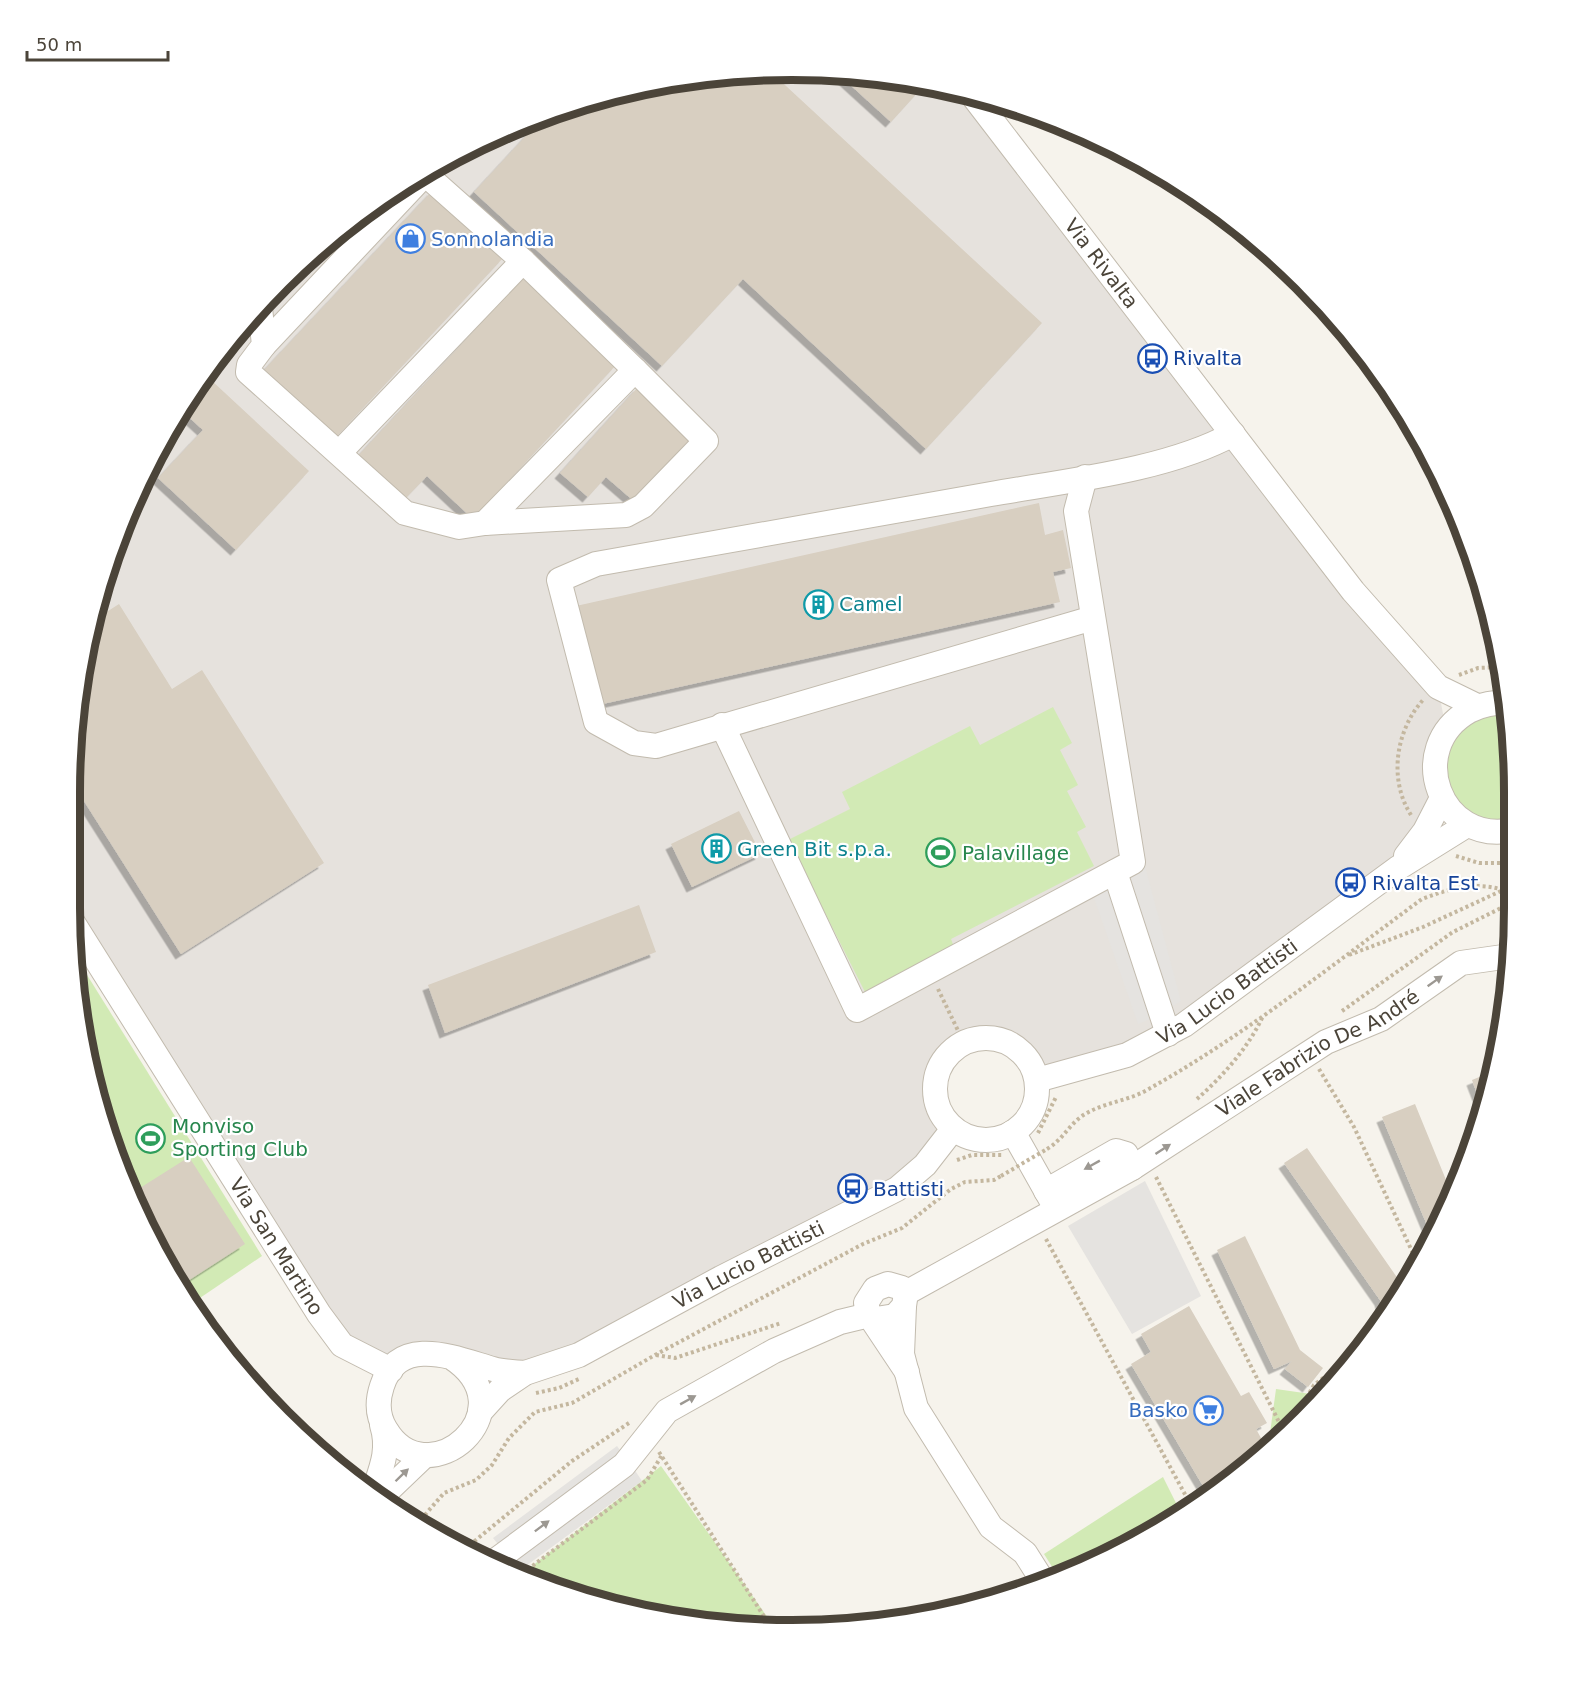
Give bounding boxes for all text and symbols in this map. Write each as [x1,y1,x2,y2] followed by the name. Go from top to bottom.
[27,24,168,62] scale bar
[36,34,82,55] text: 50 m
[1060,214,1144,313] street label: Via Rivalta
[394,223,426,255] shop icon: Sonnolandia
[431,227,555,251] place label: Sonnolandia
[1136,342,1168,374] bus stop icon: Rivalta
[1173,346,1242,370] place label: Rivalta
[802,588,834,620] building icon: Camel
[839,592,903,616] place label: Camel
[700,833,732,865] building icon: Green Bit s.p.a.
[737,837,892,861] place label: Green Bit s.p.a.
[925,837,957,869] sports icon: Palavillage
[962,841,1069,865] place label: Palavillage
[1335,867,1367,899] bus stop icon: Rivalta Est
[1372,871,1479,895] place label: Rivalta Est
[1152,934,1302,1049] street label: Via Lucio Battisti
[1427,975,1443,987] one-way arrow
[1212,984,1424,1122] street label: Viale Fabrizio De André
[172,1114,308,1161] place label: Monviso Sporting Club
[135,1122,167,1154] sports icon: Monviso Sporting Club
[1154,1143,1171,1154] one-way arrow
[1084,1159,1100,1170] one-way arrow
[224,1173,329,1320] street label: Via San Martino
[836,1173,868,1205] bus stop icon: Battisti
[873,1177,944,1201] place label: Battisti
[669,1216,828,1314] street label: Via Lucio Battisti
[1193,1394,1225,1426] supermarket icon: Basko
[679,1395,696,1405] one-way arrow
[1128,1398,1188,1422] place label: Basko
[394,1469,408,1483] one-way arrow
[534,1521,549,1533] one-way arrow

